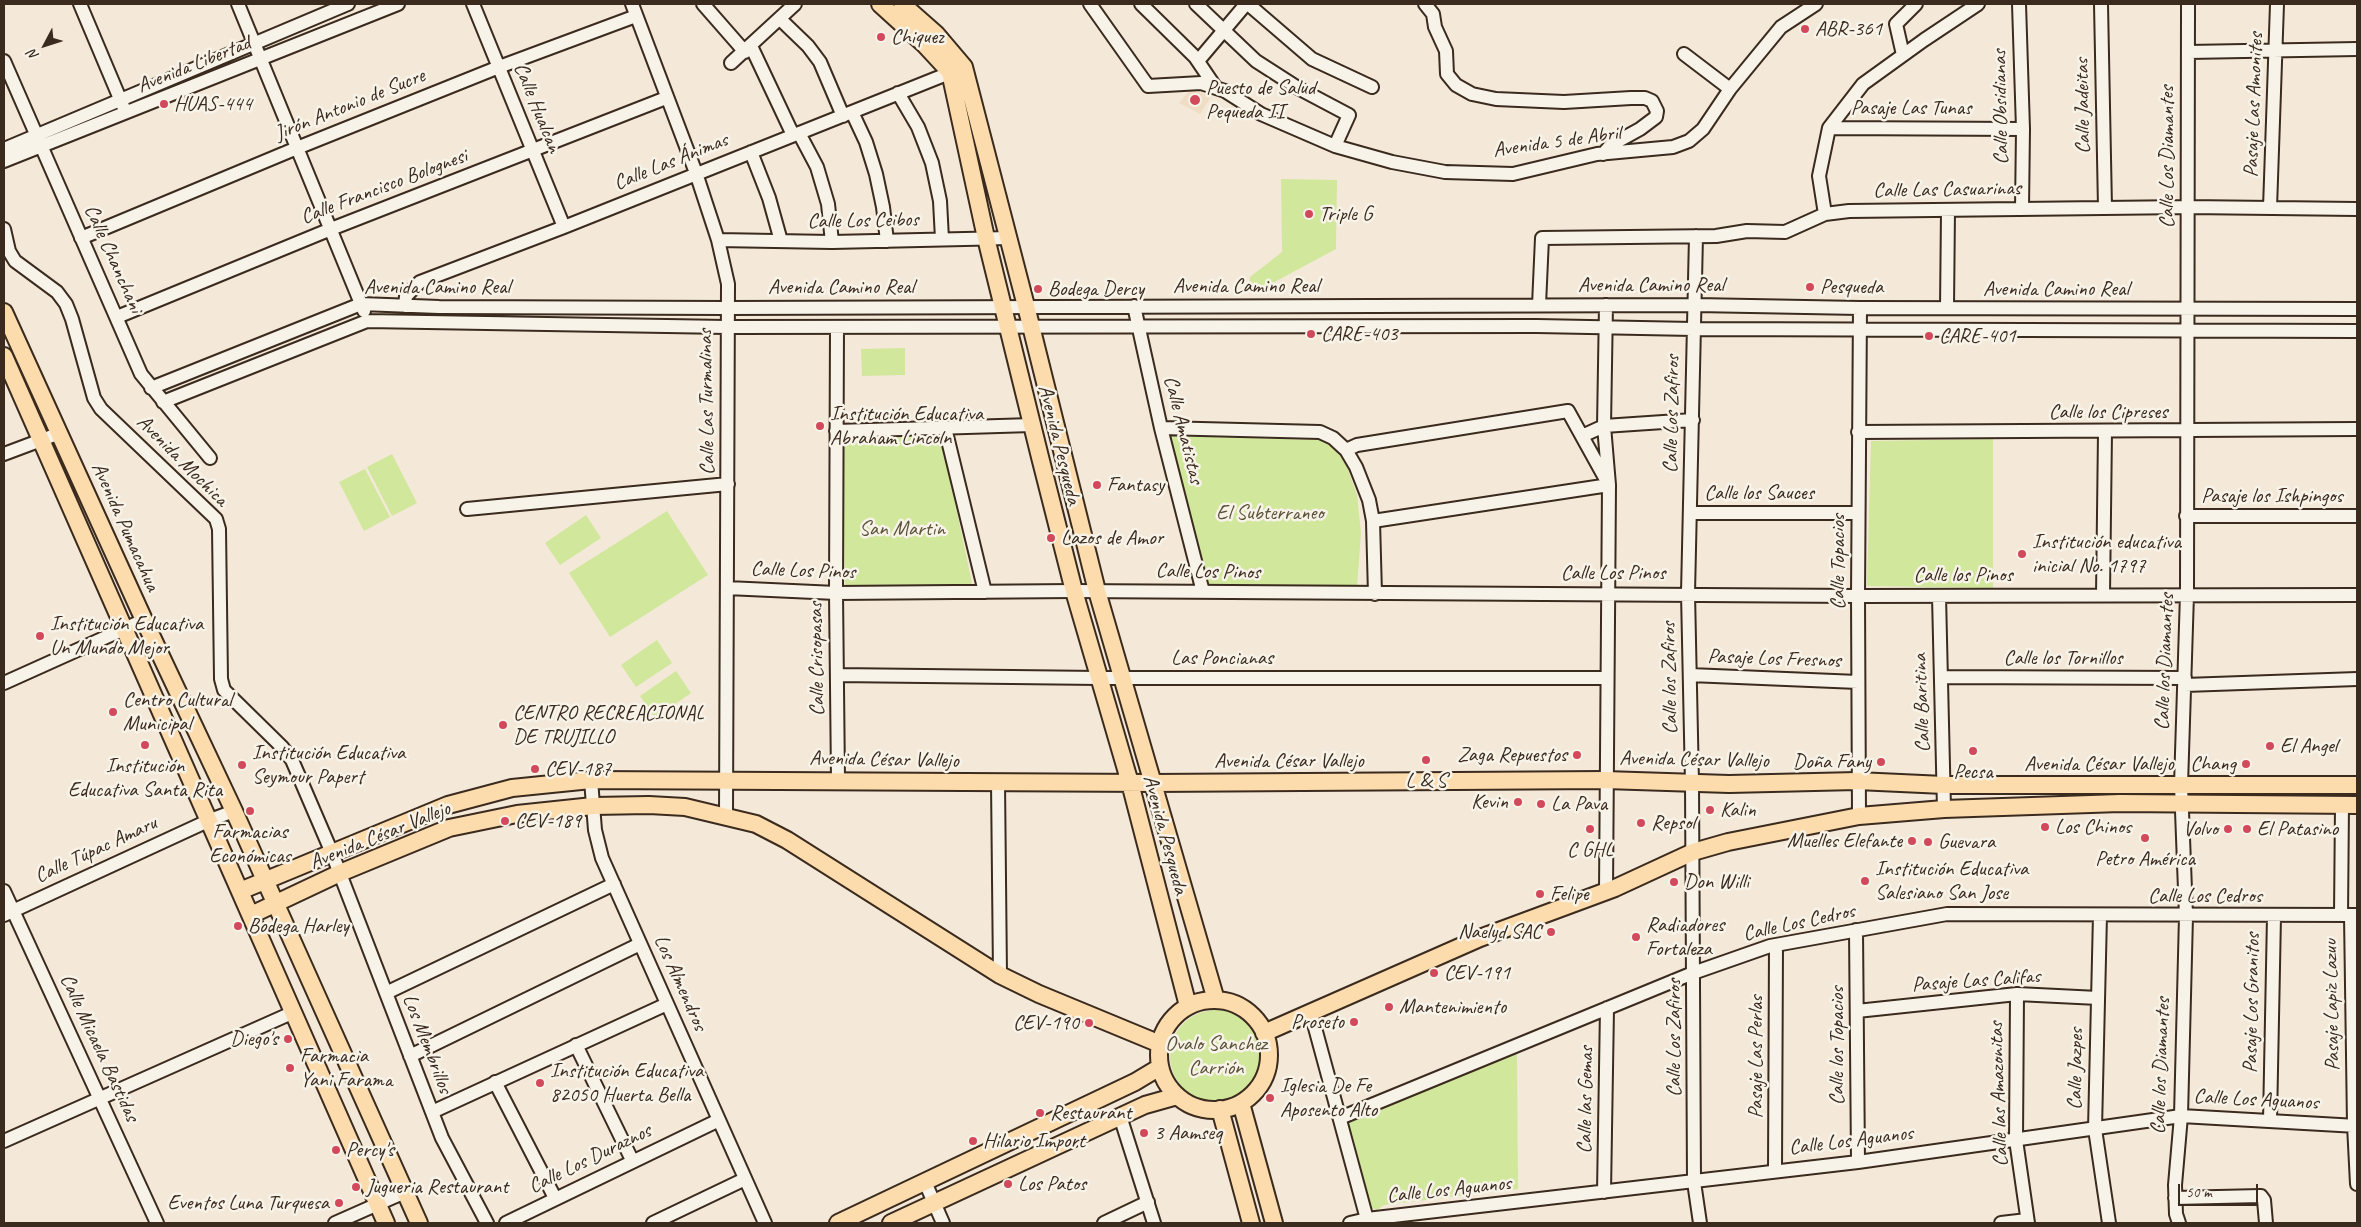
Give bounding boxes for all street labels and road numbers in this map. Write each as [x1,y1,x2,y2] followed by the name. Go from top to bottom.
[134,31,254,99] street label: Avenida Libertad
[2239,32,2269,178] street label: Pasaje Las Amonites
[1987,49,2015,165] street label: Calle Obsidianas
[2070,58,2096,154] street label: Calle Jadeitas
[508,59,566,157] street label: Calle Hualcan
[271,63,429,147] street label: Jirón Antonio de Sucre
[2154,86,2180,228] street label: Calle Los Diamantes
[1851,95,1971,121] street label: Pasaje Las Tunas
[1491,121,1623,163] street label: Avenida 5 de Abril
[610,128,732,196] street label: Calle Las Ánimas
[297,144,471,230] street label: Calle Francisco Bolognesi
[1873,176,2021,204] street label: Calle Las Casuarinas
[78,201,148,317] street label: Calle Chanchani
[807,207,919,235] street label: Calle Los Ceibos
[1578,272,1724,298] street label: Avenida Camino Real
[1173,273,1319,299] street label: Avenida Camino Real
[364,274,510,300] street label: Avenida Camino Real
[768,274,914,300] street label: Avenida Camino Real
[1983,276,2129,302] street label: Avenida Camino Real
[693,329,721,475] street label: Calle Las Turmalinas
[1658,355,1686,473] street label: Calle Los Zafiros
[1157,373,1209,487] street label: Calle Amatistas
[1032,382,1086,508] street label: Avenida Pesqueda
[2049,399,2167,425] street label: Calle los Cipreses
[131,410,233,512] street label: Avenida Mochica
[85,459,165,595] street label: Avenida Pumacahua
[1704,480,1814,506] street label: Calle los Sauces
[2201,483,2343,509] street label: Pasaje los Ishpingos
[1825,514,1851,610] street label: Calle Topacios
[750,557,856,585] street label: Calle Los Pinos
[1155,558,1261,586] street label: Calle Los Pinos
[1561,560,1665,586] street label: Calle Los Pinos
[1913,562,2013,588] street label: Calle los Pinos
[2150,593,2180,731] street label: Calle los Diamantes
[803,602,831,716] street label: Calle Crisopasas
[1656,621,1684,735] street label: Calle los Zafiros
[1707,644,1841,674] street label: Pasaje Los Fresnos
[1171,645,1273,671] street label: Las Poncianas
[2003,645,2123,671] street label: Calle los Tornillos
[1908,653,1936,753] street label: Calle Baritina
[809,746,959,774] street label: Avenida César Vallejo
[1619,746,1769,774] street label: Avenida César Vallejo
[1214,748,1364,774] street label: Avenida César Vallejo
[2024,751,2174,777] street label: Avenida César Vallejo
[1137,772,1193,898] street label: Avenida Pesqueda
[306,796,454,876] street label: Avenida César Vallejo
[31,811,161,889] street label: Calle Túpac Amaru
[2148,883,2262,909] street label: Calle Los Cedros
[1741,899,1857,947] street label: Calle Los Cedros
[648,931,712,1035] street label: Los Almendros
[2238,933,2266,1073] street label: Pasaje Los Granitos
[2318,939,2346,1071] street label: Pasaje Lapiz Lazuu
[1911,964,2041,998] street label: Pasaje Las Califas
[54,970,144,1126] street label: Calle Micaela Bastidas
[1661,979,1687,1097] street label: Calle Los Zafiros
[1824,987,1850,1105] street label: Calle los Topacios
[396,991,458,1097] street label: Los Membrillos
[1743,995,1769,1119] street label: Pasaje Las Perlas
[2146,997,2176,1135] street label: Calle los Diamantes
[1984,1021,2014,1167] street label: Calle las Amazonitas
[2063,1028,2089,1110] street label: Calle Jazpes
[1572,1046,1600,1154] street label: Calle las Gemas
[2193,1084,2319,1116] street label: Calle Los Aguanos
[525,1118,655,1200] street label: Calle Los Duraznos
[1787,1121,1915,1161] street label: Calle Los Aguanos
[1386,1171,1512,1209] street label: Calle Los Aguanos

